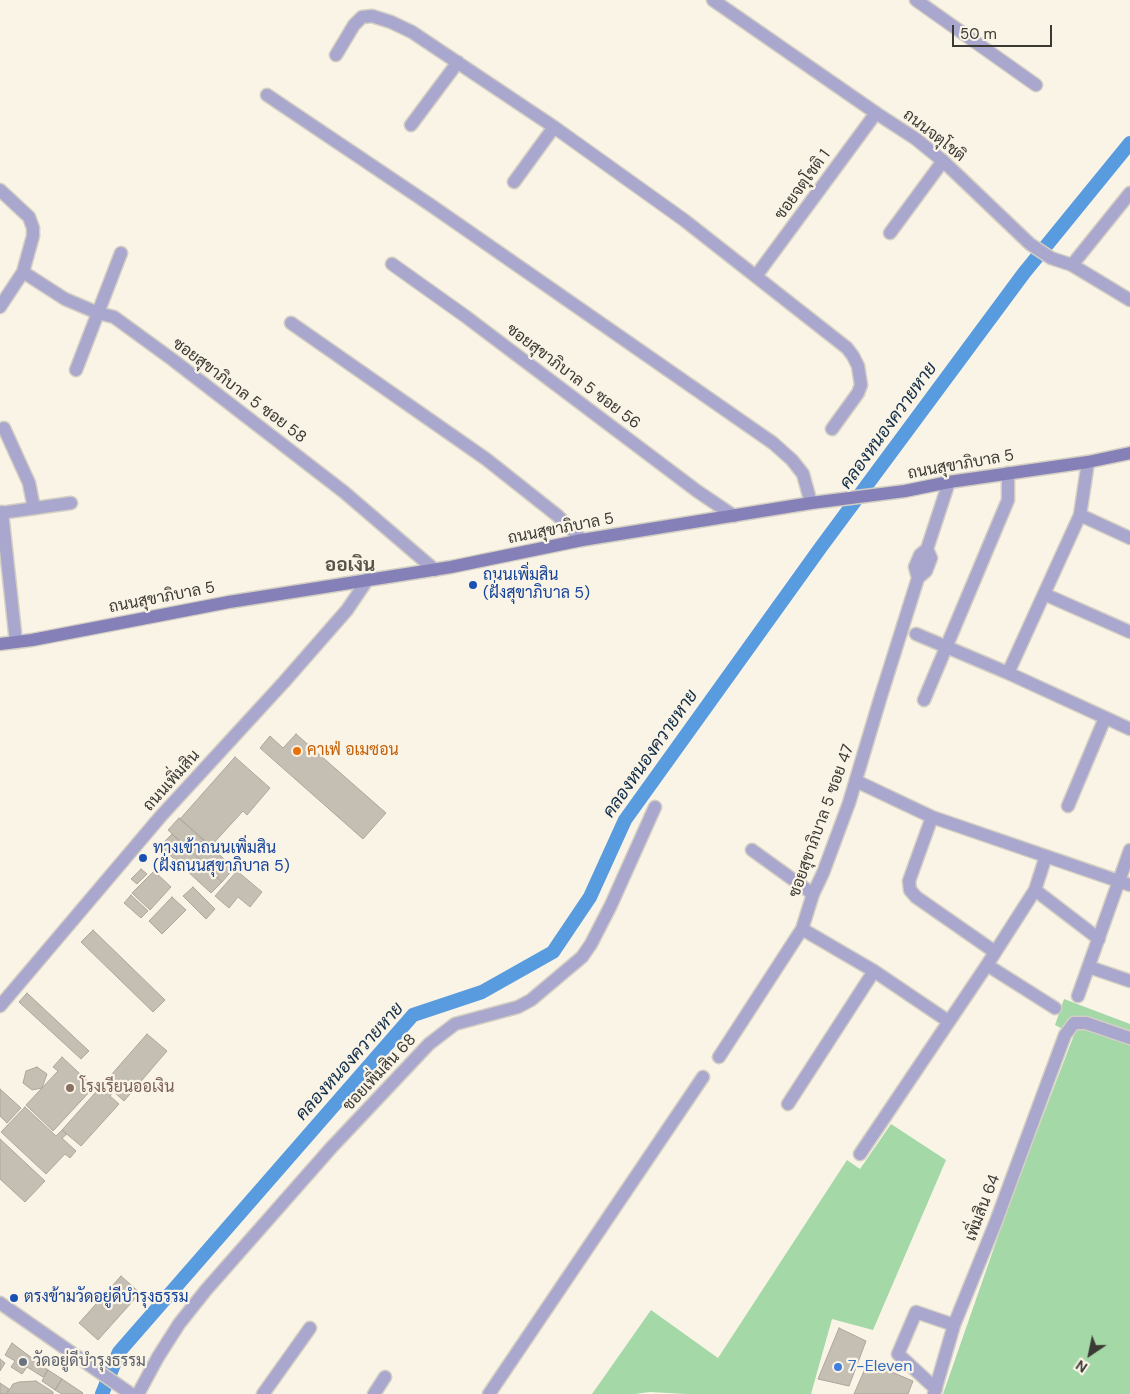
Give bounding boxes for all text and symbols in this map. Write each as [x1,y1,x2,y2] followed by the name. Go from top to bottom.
[955,15,1055,47] scale bar
[960,24,997,44] text: 50 m
[899,106,969,166] street label: ถนนจตุโชติ
[771,146,835,224] street label: ซอยจตุโชติ 1
[502,320,644,434] street label: ซอยสุขาภิบาล 5 ซอย 56
[168,334,310,448] street label: ซอยสุขาภิบาล 5 ซอย 58
[836,358,942,494] water label: คลองหนองควายหาย
[906,446,1016,484] street label: ถนนสุขาภิบาล 5
[506,509,616,549] street label: ถนนสุขาภิบาล 5
[325,555,375,577] district label: ออเงิน
[483,566,590,604] place label: ถนนเพิ่มสิน (ฝั่งสุขาภิบาล 5)
[107,578,217,618] street label: ถนนสุขาภิบาล 5
[467,579,479,591] marker: ถนนเพิ่มสิน (ฝั่งสุขาภิบาล 5)
[599,686,703,822] water label: คลองหนองควายหาย
[307,741,399,761] place label: คาเฟ่ อเมซอน
[785,742,859,900] street label: ซอยสุขาภิบาล 5 ซอย 47
[291,745,303,757] marker: คาเฟ่ อเมซอน
[140,747,204,815] street label: ถนนเพิ่มสิน
[153,839,290,877] place label: ทางเข้าถนนเพิ่มสิน (ฝั่งถนนสุขาภิบาล 5)
[137,852,149,864] marker: ทางเข้าถนนเพิ่มสิน (ฝั่งถนนสุขาภิบาล 5)
[291,999,409,1125] water label: คลองหนองควายหาย
[339,1031,421,1115] street label: ซอยเพิ่มสิน 68
[80,1078,174,1098] place label: โรงเรียนออเงิน
[64,1082,76,1094] marker: โรงเรียนออเงิน
[962,1172,1004,1244] street label: เพิ่มสิน 64
[24,1288,189,1308] place label: ตรงข้ามวัดอยู่ดีบำรุงธรรม
[8,1292,20,1304] marker: ตรงข้ามวัดอยู่ดีบำรุงธรรม
[1065,1329,1115,1379] north arrow
[33,1352,146,1372] place label: วัดอยู่ดีบำรุงธรรม
[17,1356,29,1368] marker: วัดอยู่ดีบำรุงธรรม
[1072,1356,1091,1377] text: N
[848,1357,912,1377] place label: 7-Eleven
[832,1361,844,1373] marker: 7-Eleven

